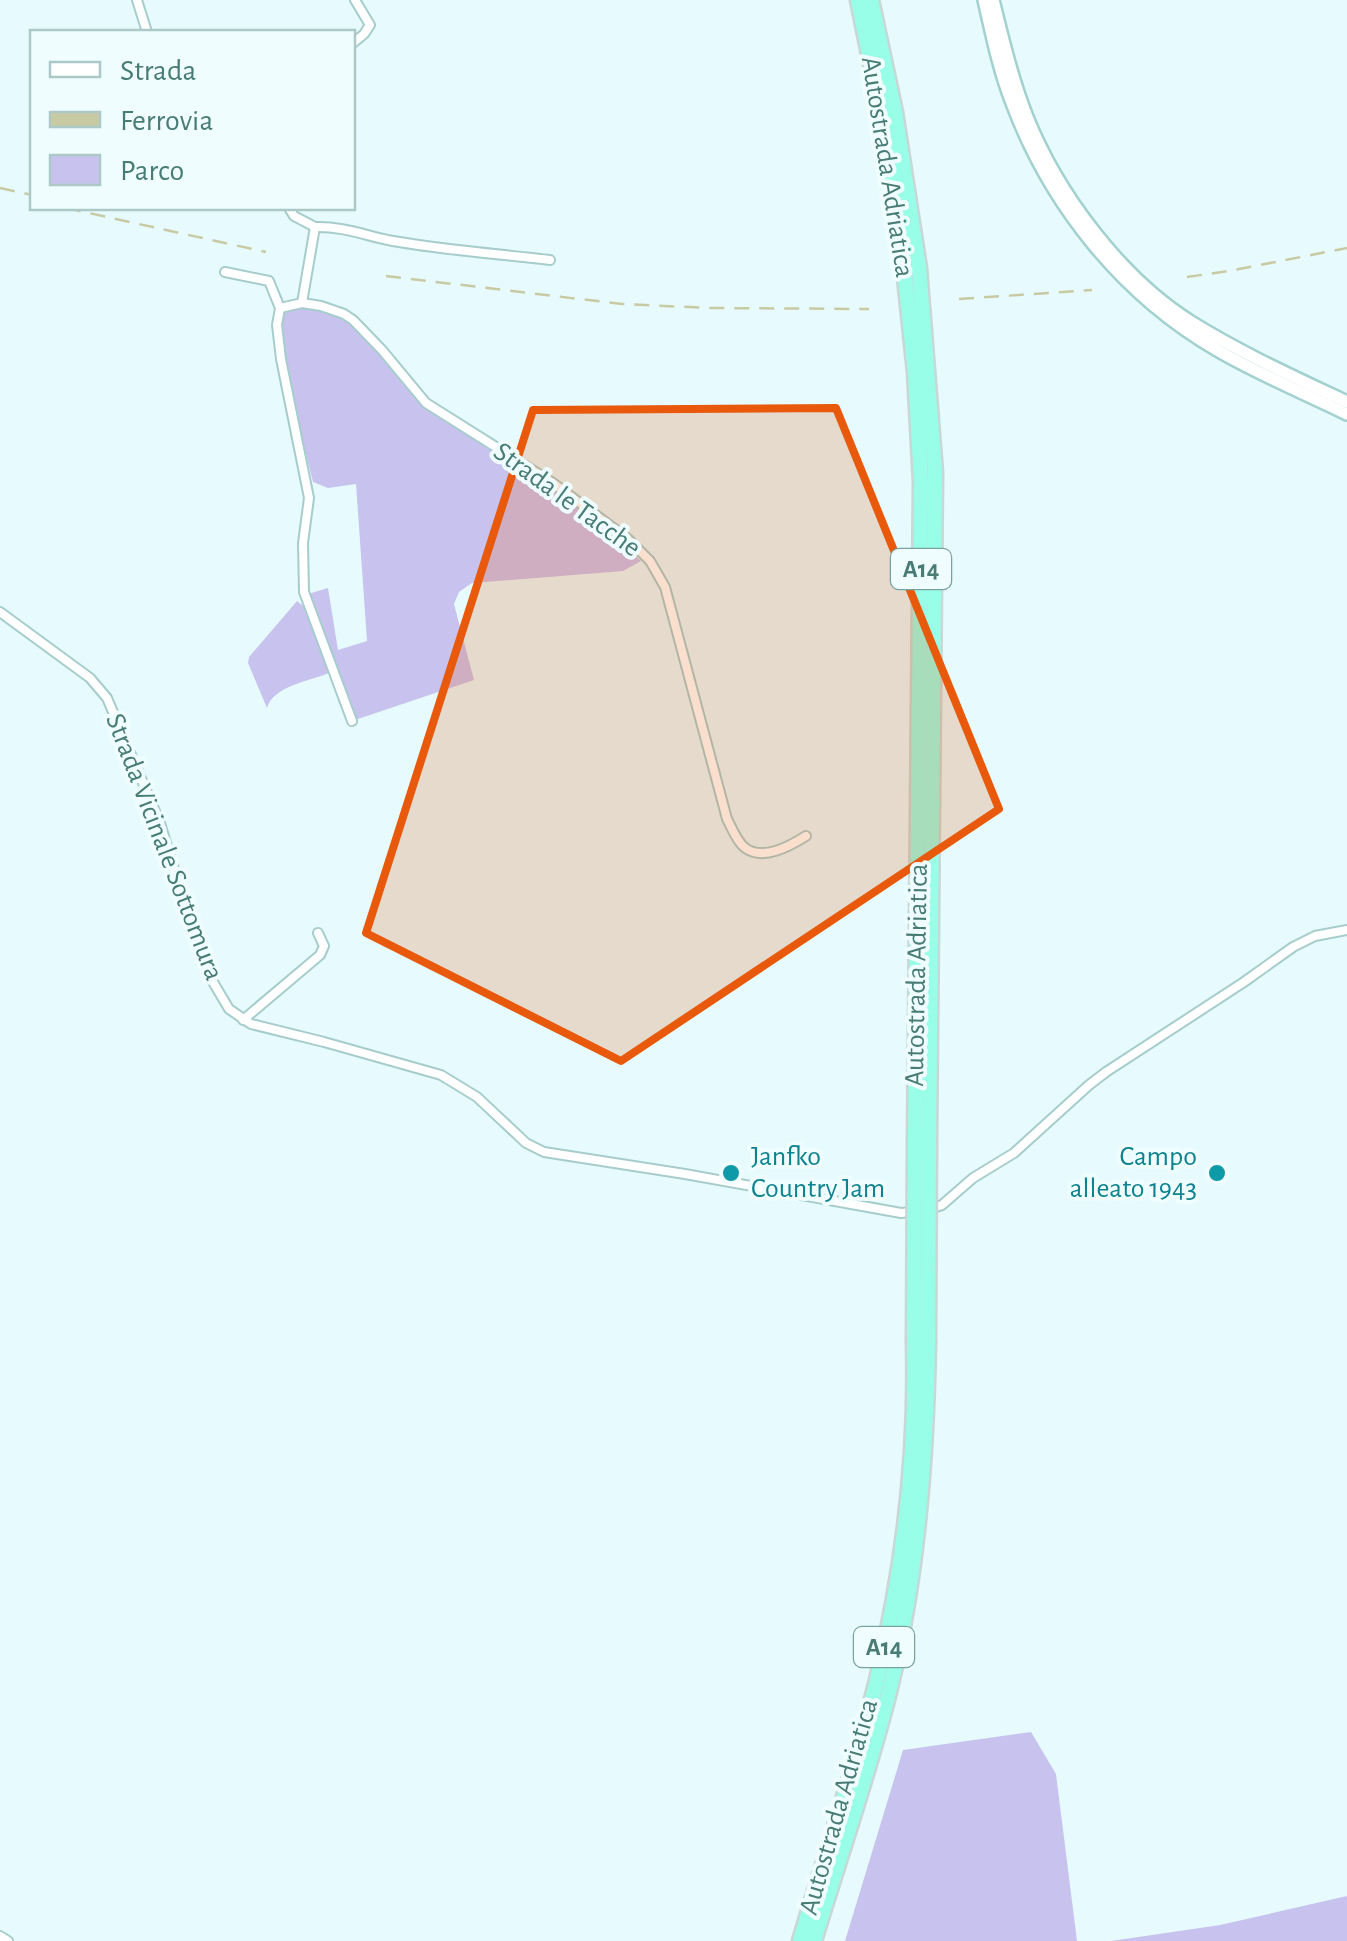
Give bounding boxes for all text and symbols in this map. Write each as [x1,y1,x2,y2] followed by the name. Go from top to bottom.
[30,30,355,210] legend
[856,55,918,280] street label: Autostrada Adriatica
[120,56,196,86] text: Strada
[120,106,213,136] text: Ferrovia
[120,156,184,186] text: Parco
[488,437,646,563] street label: Strada le Tacche
[891,549,951,589] road number: A14
[100,710,228,984] street label: Strada Vicinale Sottomura
[901,863,933,1087] street label: Autostrada Adriatica
[751,1143,885,1203] place label: Janfko Country Jam
[1070,1143,1197,1203] place label: Campo alleato 1943
[720,1162,742,1184] marker: Janfko Country Jam
[1206,1162,1228,1184] marker: Campo alleato 1943
[854,1627,914,1667] road number: A14
[795,1696,883,1918] street label: Autostrada Adriatica

